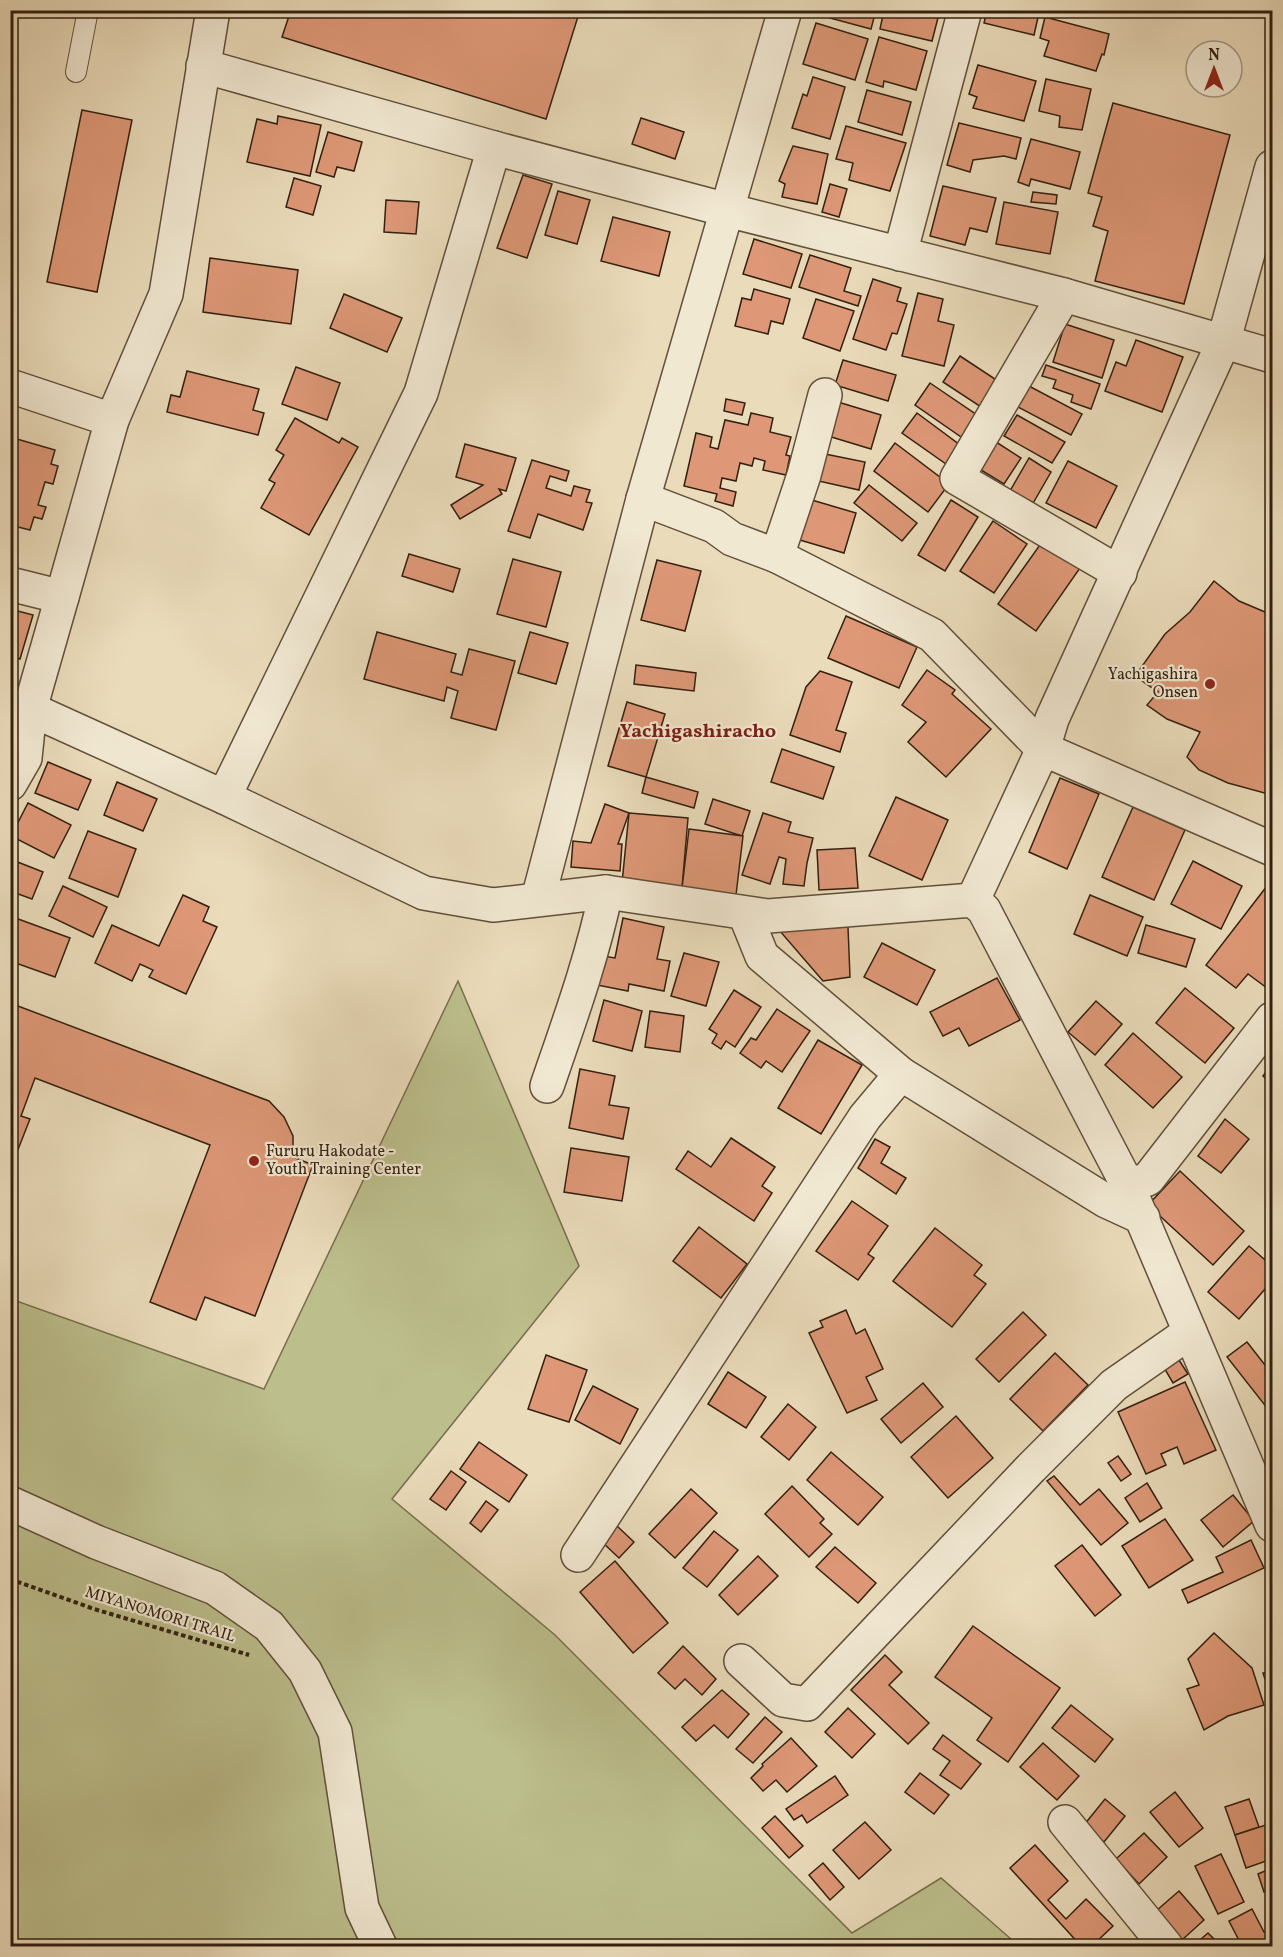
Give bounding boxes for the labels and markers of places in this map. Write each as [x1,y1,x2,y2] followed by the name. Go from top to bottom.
[1108,664,1198,704] place label: Yachigashira Onsen
[1203,677,1217,691] marker: Yachigashira Onsen
[266,1141,421,1181] place label: Fururu Hakodate - Youth Training Center
[247,1154,261,1168] marker: Fururu Hakodate - Youth Training Center

